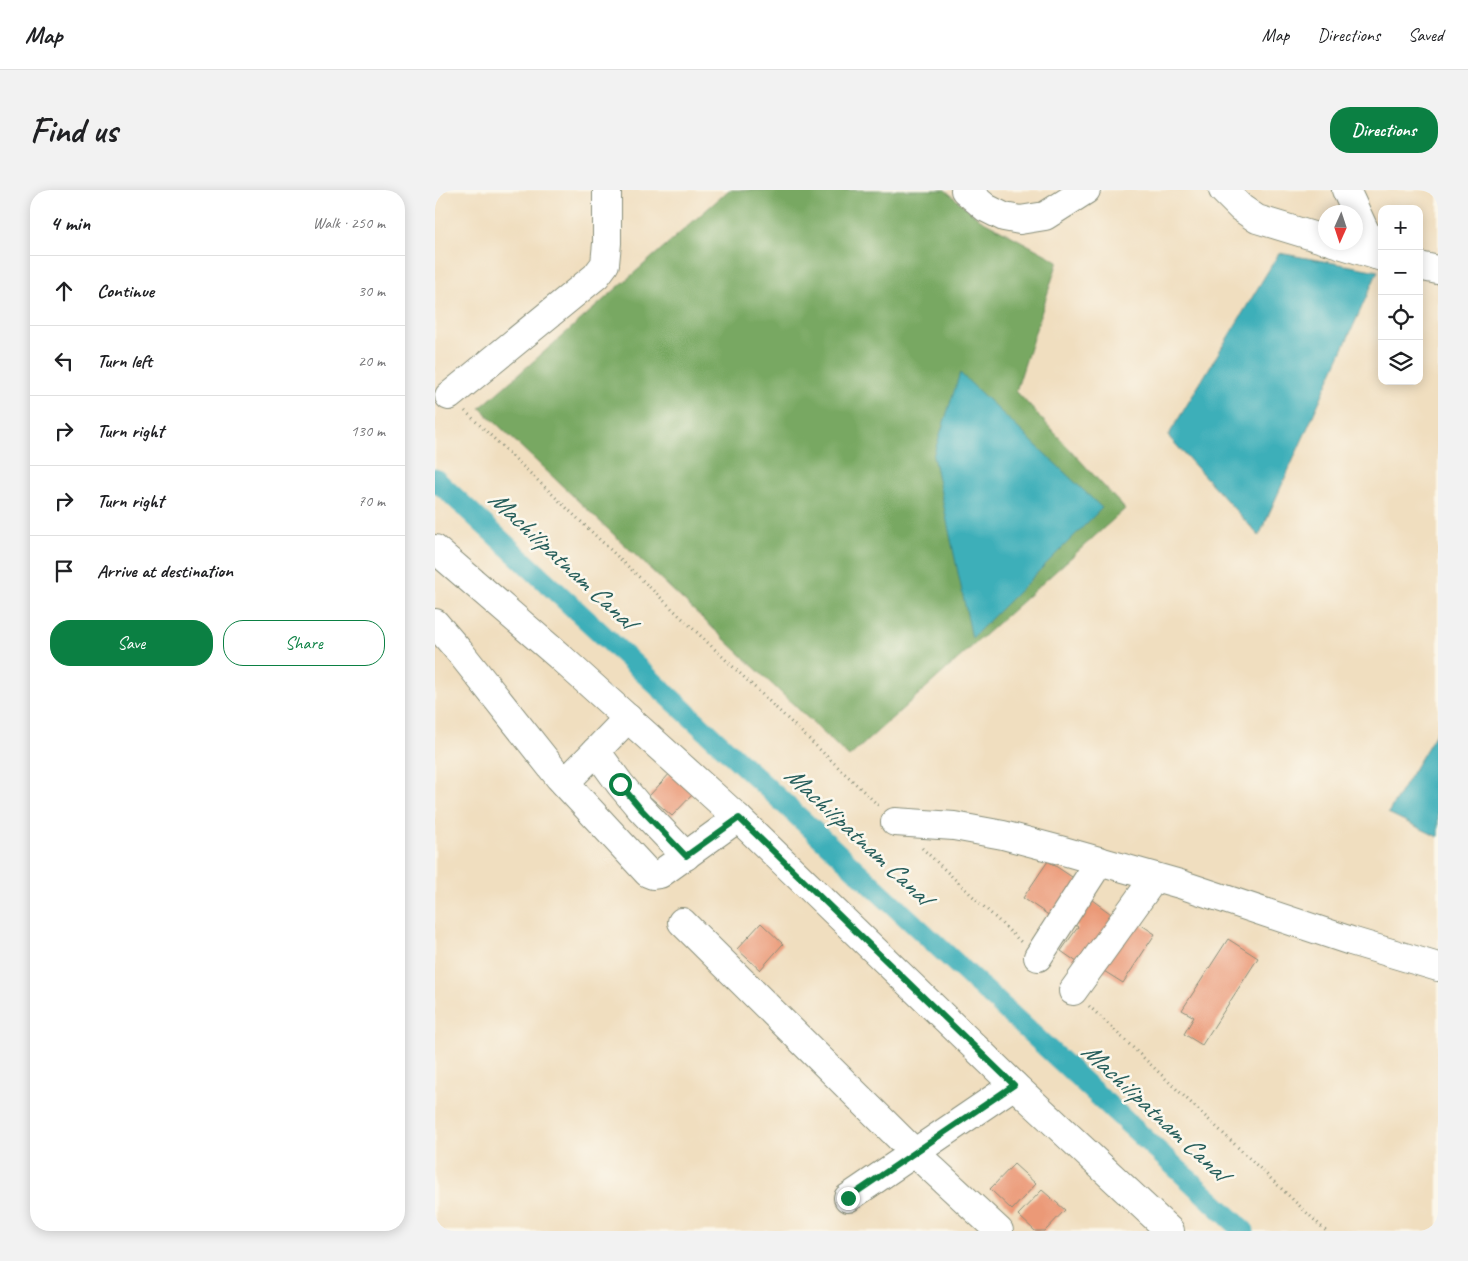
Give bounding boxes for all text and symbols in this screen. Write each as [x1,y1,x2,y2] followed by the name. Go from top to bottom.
[25,20,62,50] text: Map
[1262,24,1289,46] text: Map
[1317,24,1380,46] text: Directions
[1408,24,1443,46] text: Saved
[1330,107,1438,153] button: Directions
[30,108,117,153] text: Find us
[1318,205,1363,250] north arrow
[1378,205,1423,385] map controls
[1378,205,1423,250] button: +
[50,210,90,236] text: 4 min
[313,213,385,233] text: Walk · 250 m
[1378,250,1423,295] button: −
[50,277,78,305] icon: ahead
[97,279,154,303] text: Continue
[358,281,385,301] text: 30 m
[1378,295,1423,340] button: locate
[1378,340,1423,385] button: layers
[50,347,78,375] icon: left
[97,349,152,373] text: Turn left
[358,351,385,371] text: 20 m
[50,417,78,445] icon: right
[97,419,164,443] text: Turn right
[351,421,385,441] text: 130 m
[482,483,648,641] water label: Machilipatnam Canal
[50,487,78,515] icon: right
[97,489,164,513] text: Turn right
[358,491,385,511] text: 70 m
[50,557,78,585] icon: arrive
[97,559,233,583] text: Arrive at destination
[50,620,213,666] button: Save
[223,620,385,666] button: Share
[778,759,944,917] water label: Machilipatnam Canal
[609,773,632,796] route start
[1075,1035,1241,1193] water label: Machilipatnam Canal
[837,1187,860,1210] route end

